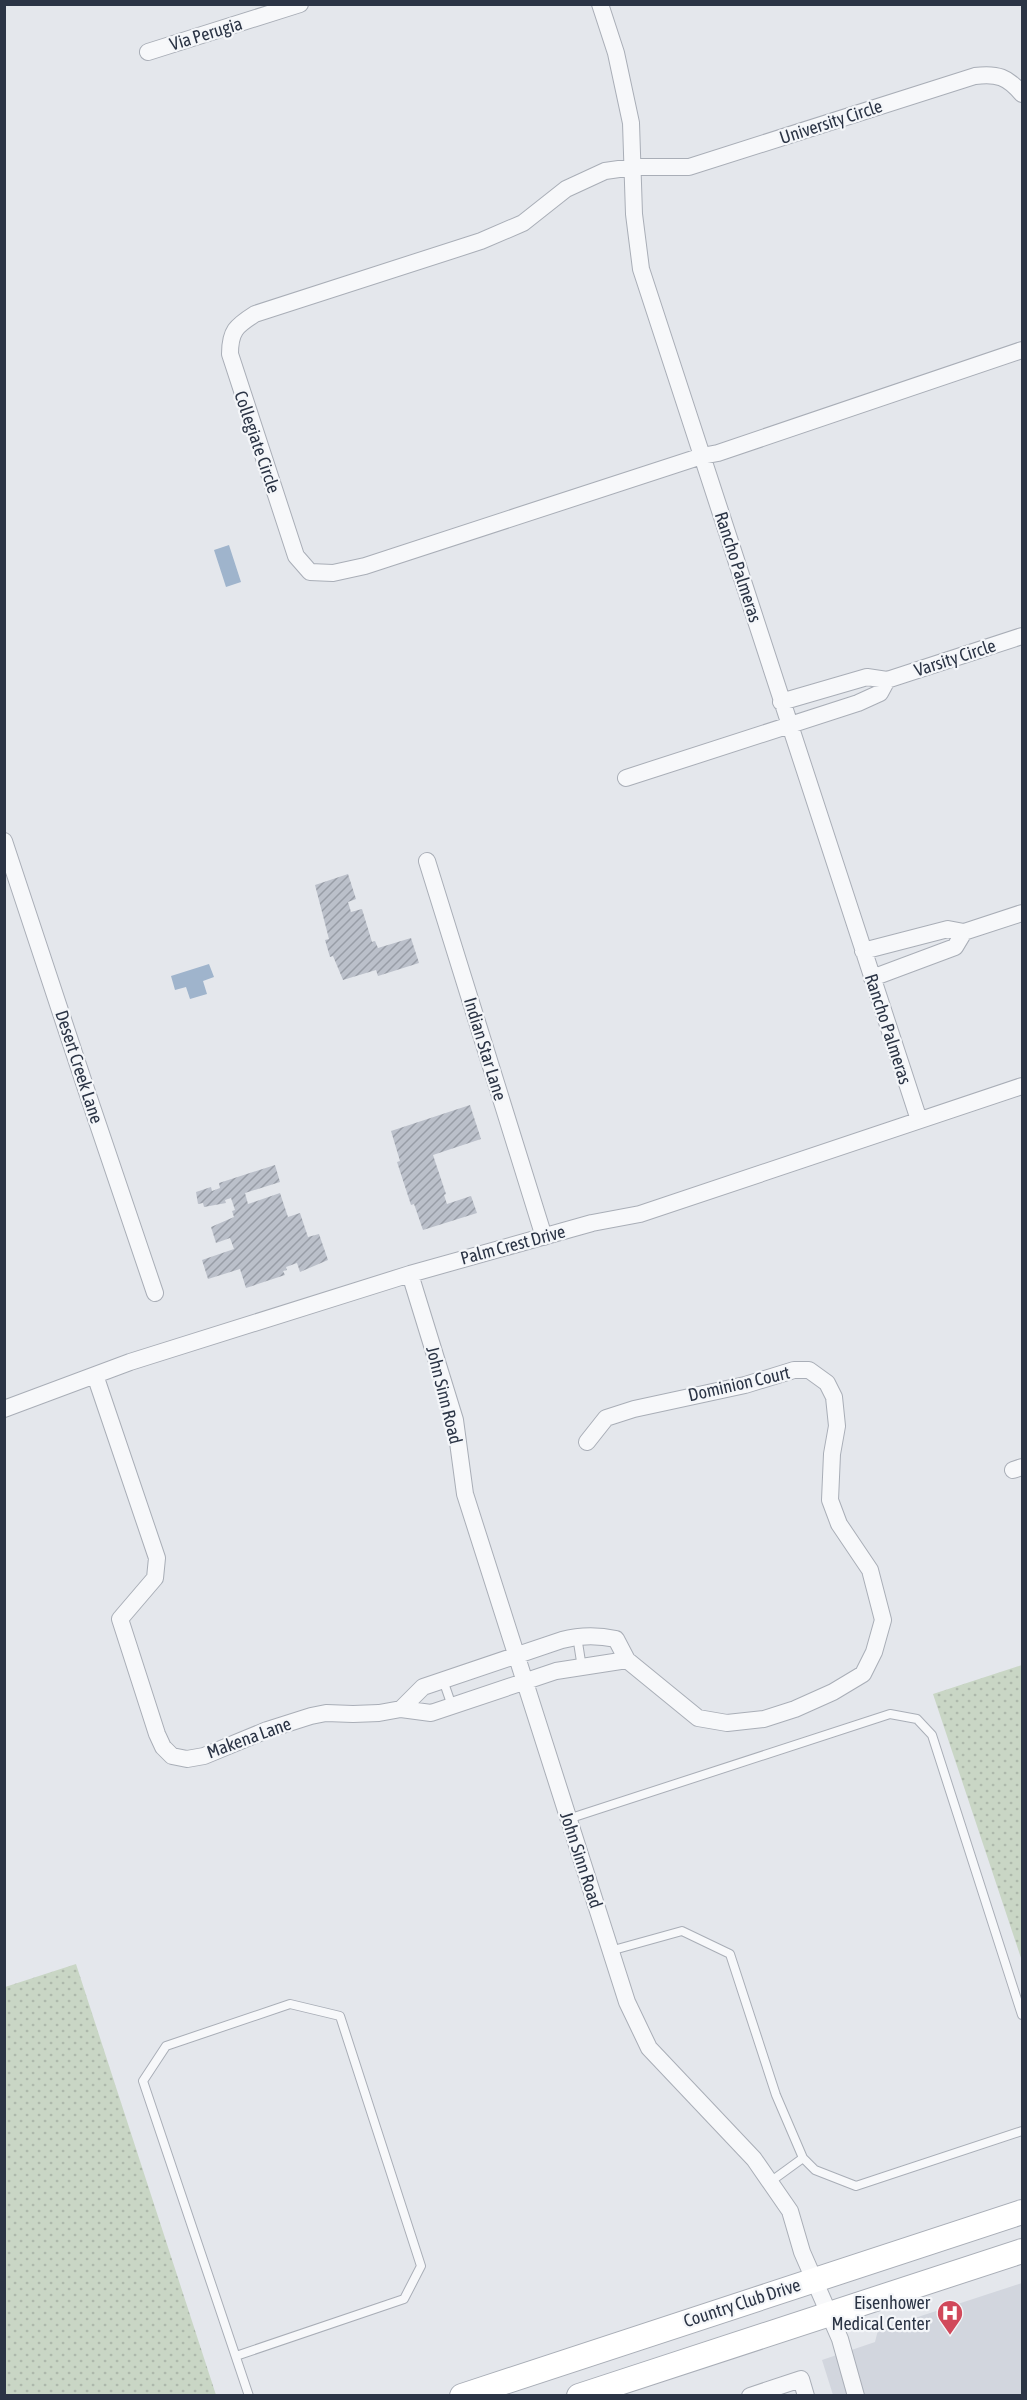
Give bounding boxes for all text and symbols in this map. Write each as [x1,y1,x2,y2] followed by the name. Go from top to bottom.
[167,13,245,55] street label: Via Perugia
[777,95,885,148] street label: University Circle
[230,388,285,496] street label: Collegiate Circle
[711,509,766,625] street label: Rancho Palmeras
[911,634,998,681] street label: Varsity Circle
[861,971,916,1087] street label: Rancho Palmeras
[460,995,511,1103] street label: Indian Star Lane
[51,1008,108,1126] street label: Desert Creek Lane
[458,1220,568,1269] street label: Palm Crest Drive
[422,1344,467,1446] street label: John Sinn Road
[686,1362,792,1405] street label: Dominion Court
[204,1713,294,1762] street label: Makena Lane
[556,1809,607,1911] street label: John Sinn Road
[681,2274,803,2331] street label: Country Club Drive
[831,2292,931,2334] place label: Eisenhower Medical Center
[935,2298,965,2336] hospital icon: Eisenhower Medical Center

